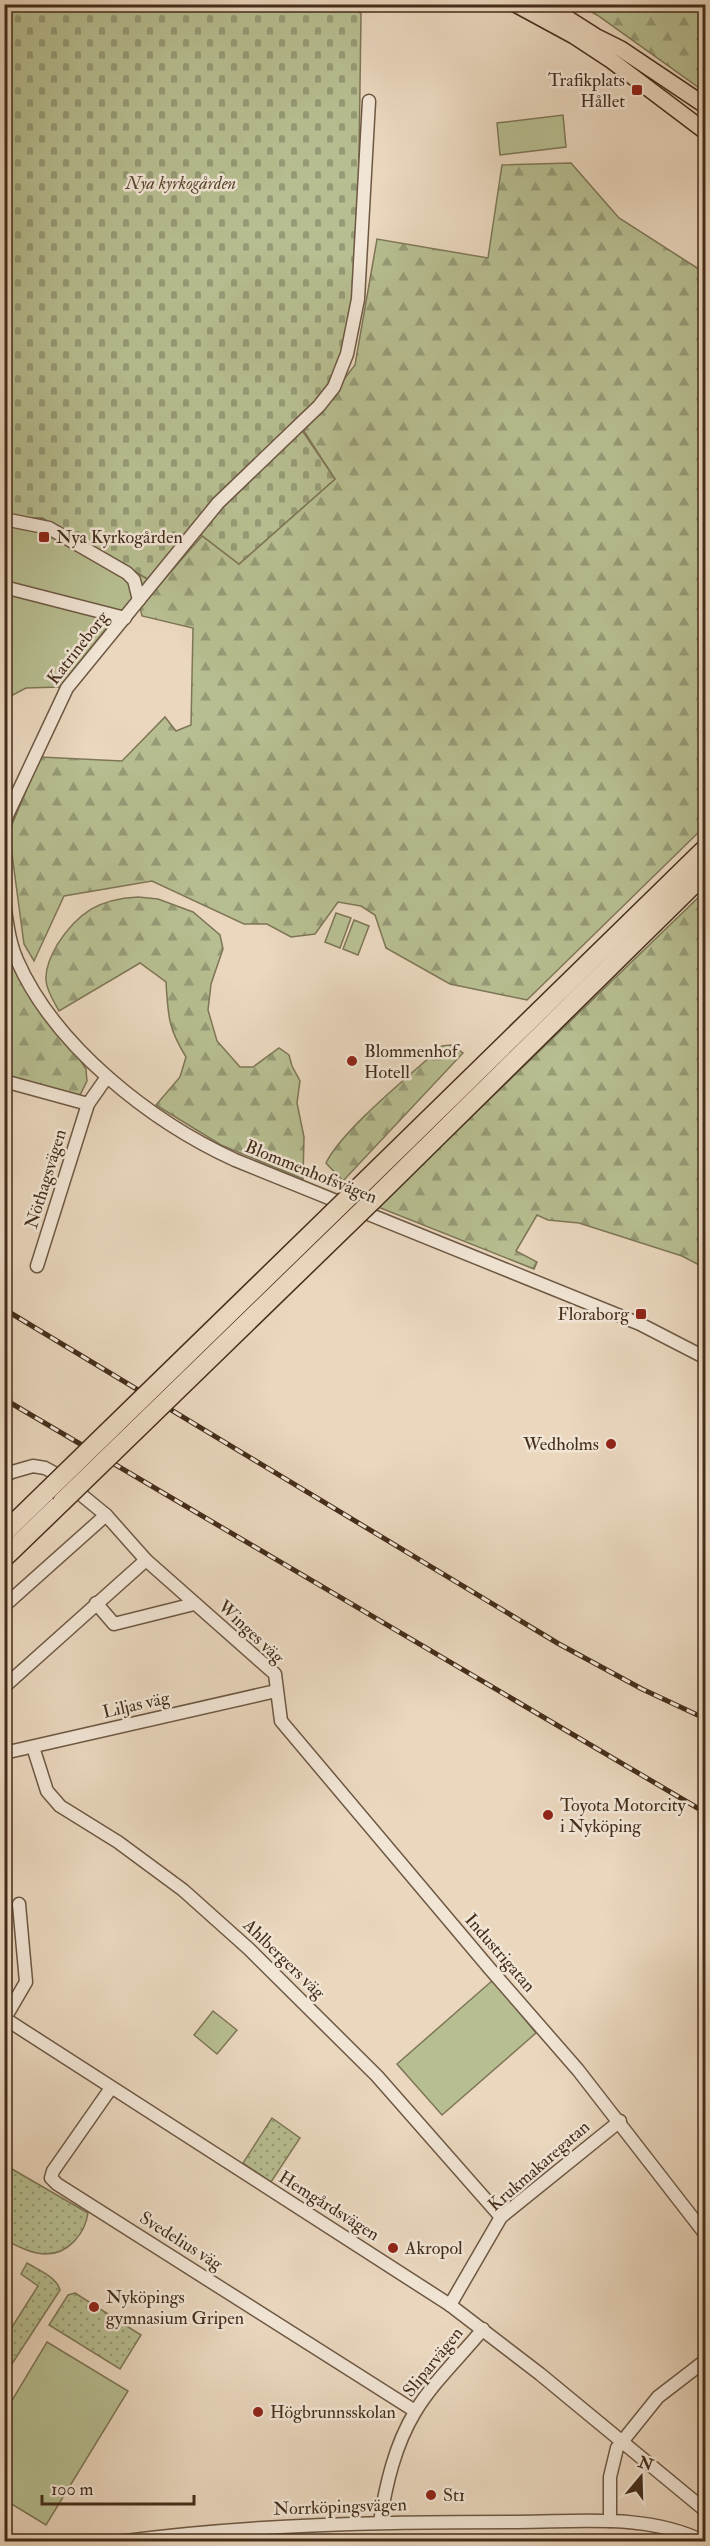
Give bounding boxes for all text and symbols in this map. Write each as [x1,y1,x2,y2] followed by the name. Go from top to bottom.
[548,69,625,113] place label: Trafikplats Hållet
[630,83,644,97] marker: Trafikplats Hållet
[125,172,236,195] park label: Nya kyrkogården
[56,526,183,549] place label: Nya Kyrkogården
[37,530,51,544] marker: Nya Kyrkogården
[42,606,115,689] street label: Katrineborg
[364,1040,461,1084] place label: Blommenhof Hotell
[345,1054,359,1068] marker: Blommenhof Hotell
[20,1126,72,1232] street label: Nöthagsvägen
[242,1135,380,1209] street label: Blommenhofsvägen
[557,1303,630,1326] place label: Floraborg
[634,1307,648,1321] marker: Floraborg
[522,1433,599,1456] place label: Wedholms
[604,1437,618,1451] marker: Wedholms
[212,1595,290,1669] street label: Winges väg
[100,1686,173,1724] street label: Liljas väg
[560,1794,687,1838] place label: Toyota Motorcity i Nyköping
[541,1808,555,1822] marker: Toyota Motorcity i Nyköping
[460,1909,540,1997] street label: Industrigatan
[237,1913,331,2005] street label: Ahlbergers väg
[483,2116,595,2216] street label: Krukmakaregatan
[274,2166,384,2246] street label: Hemgårdsvägen
[135,2206,228,2276] street label: Svedelius väg
[404,2237,463,2260] place label: Akropol
[386,2241,400,2255] marker: Akropol
[106,2286,244,2330] place label: Nyköpings gymnasium Gripen
[87,2300,101,2314] marker: Nyköpings gymnasium Gripen
[398,2322,468,2402] street label: Sliparvägen
[270,2401,396,2424] place label: Högbrunnsskolan
[251,2405,265,2419] marker: Högbrunnsskolan
[611,2447,671,2507] north arrow
[635,2452,656,2476] text: N
[42,2468,194,2506] scale bar
[51,2478,94,2501] text: 100 m
[443,2484,465,2507] place label: St1
[424,2488,438,2502] marker: St1
[273,2493,407,2521] street label: Norrköpingsvägen

